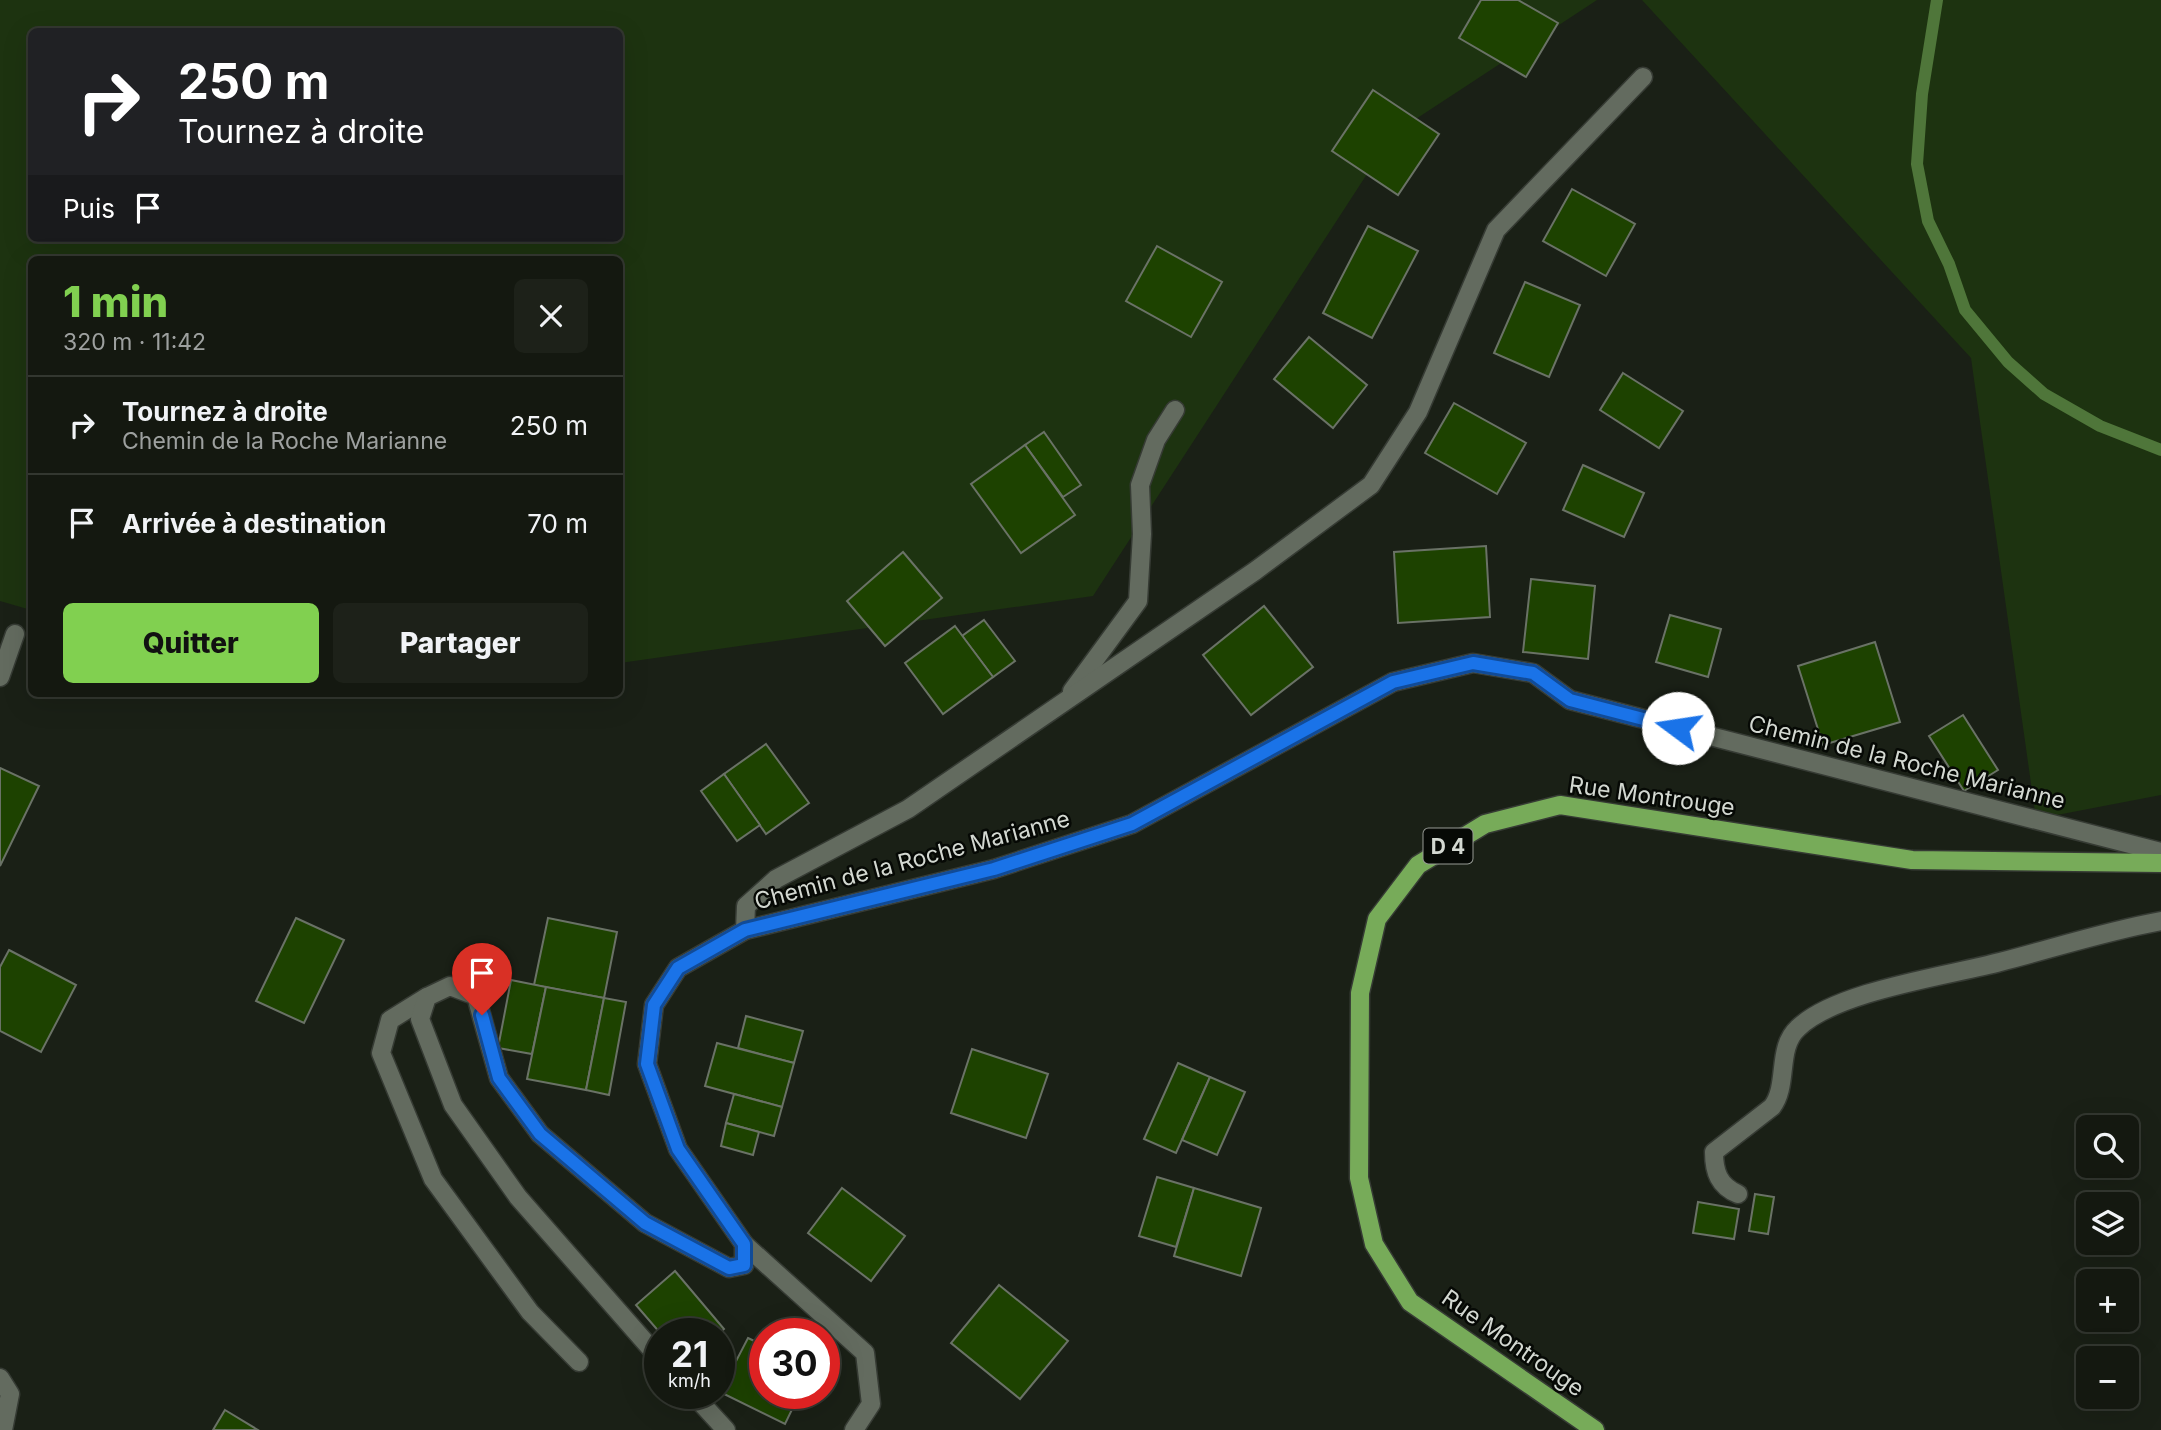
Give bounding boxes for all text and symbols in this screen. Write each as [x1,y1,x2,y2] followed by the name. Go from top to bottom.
[178,52,330,111] text: 250 m
[63,56,154,147] icon: right
[178,112,424,151] text: Tournez à droite
[129,189,167,227] icon: arrive
[63,193,115,224] text: Puis
[63,276,168,327] text: 1 min
[514,279,588,353] button: close
[63,328,206,356] text: 320 m · 11:42
[122,396,328,427] text: Tournez à droite
[63,406,101,444] icon: right
[510,410,588,441] text: 250 m
[122,427,447,455] text: Chemin de la Roche Marianne
[63,504,101,542] icon: arrive
[122,508,387,539] text: Arrivée à destination
[527,508,588,539] text: 70 m
[63,603,319,683] button: Quitter
[333,603,588,683] button: Partager
[1641,691,1715,765] position arrow
[1746,709,2068,815] street label: Chemin de la Roche Marianne
[1567,771,1737,821] street label: Rue Montrouge
[751,804,1073,916] street label: Chemin de la Roche Marianne
[1424,828,1472,864] road number: D 4
[452,943,512,1015] pin
[463,954,501,992] icon: arrive
[2076,1115,2139,1409] map controls
[2076,1115,2139,1178] button: search
[2076,1192,2139,1255] button: layers
[2076,1269,2139,1332] button: +
[1437,1284,1589,1402] street label: Rue Montrouge
[749,1318,840,1409] speed limit sign: 30
[671,1333,708,1375] text: 21
[2076,1346,2139,1409] button: −
[668,1370,711,1391] text: km/h

